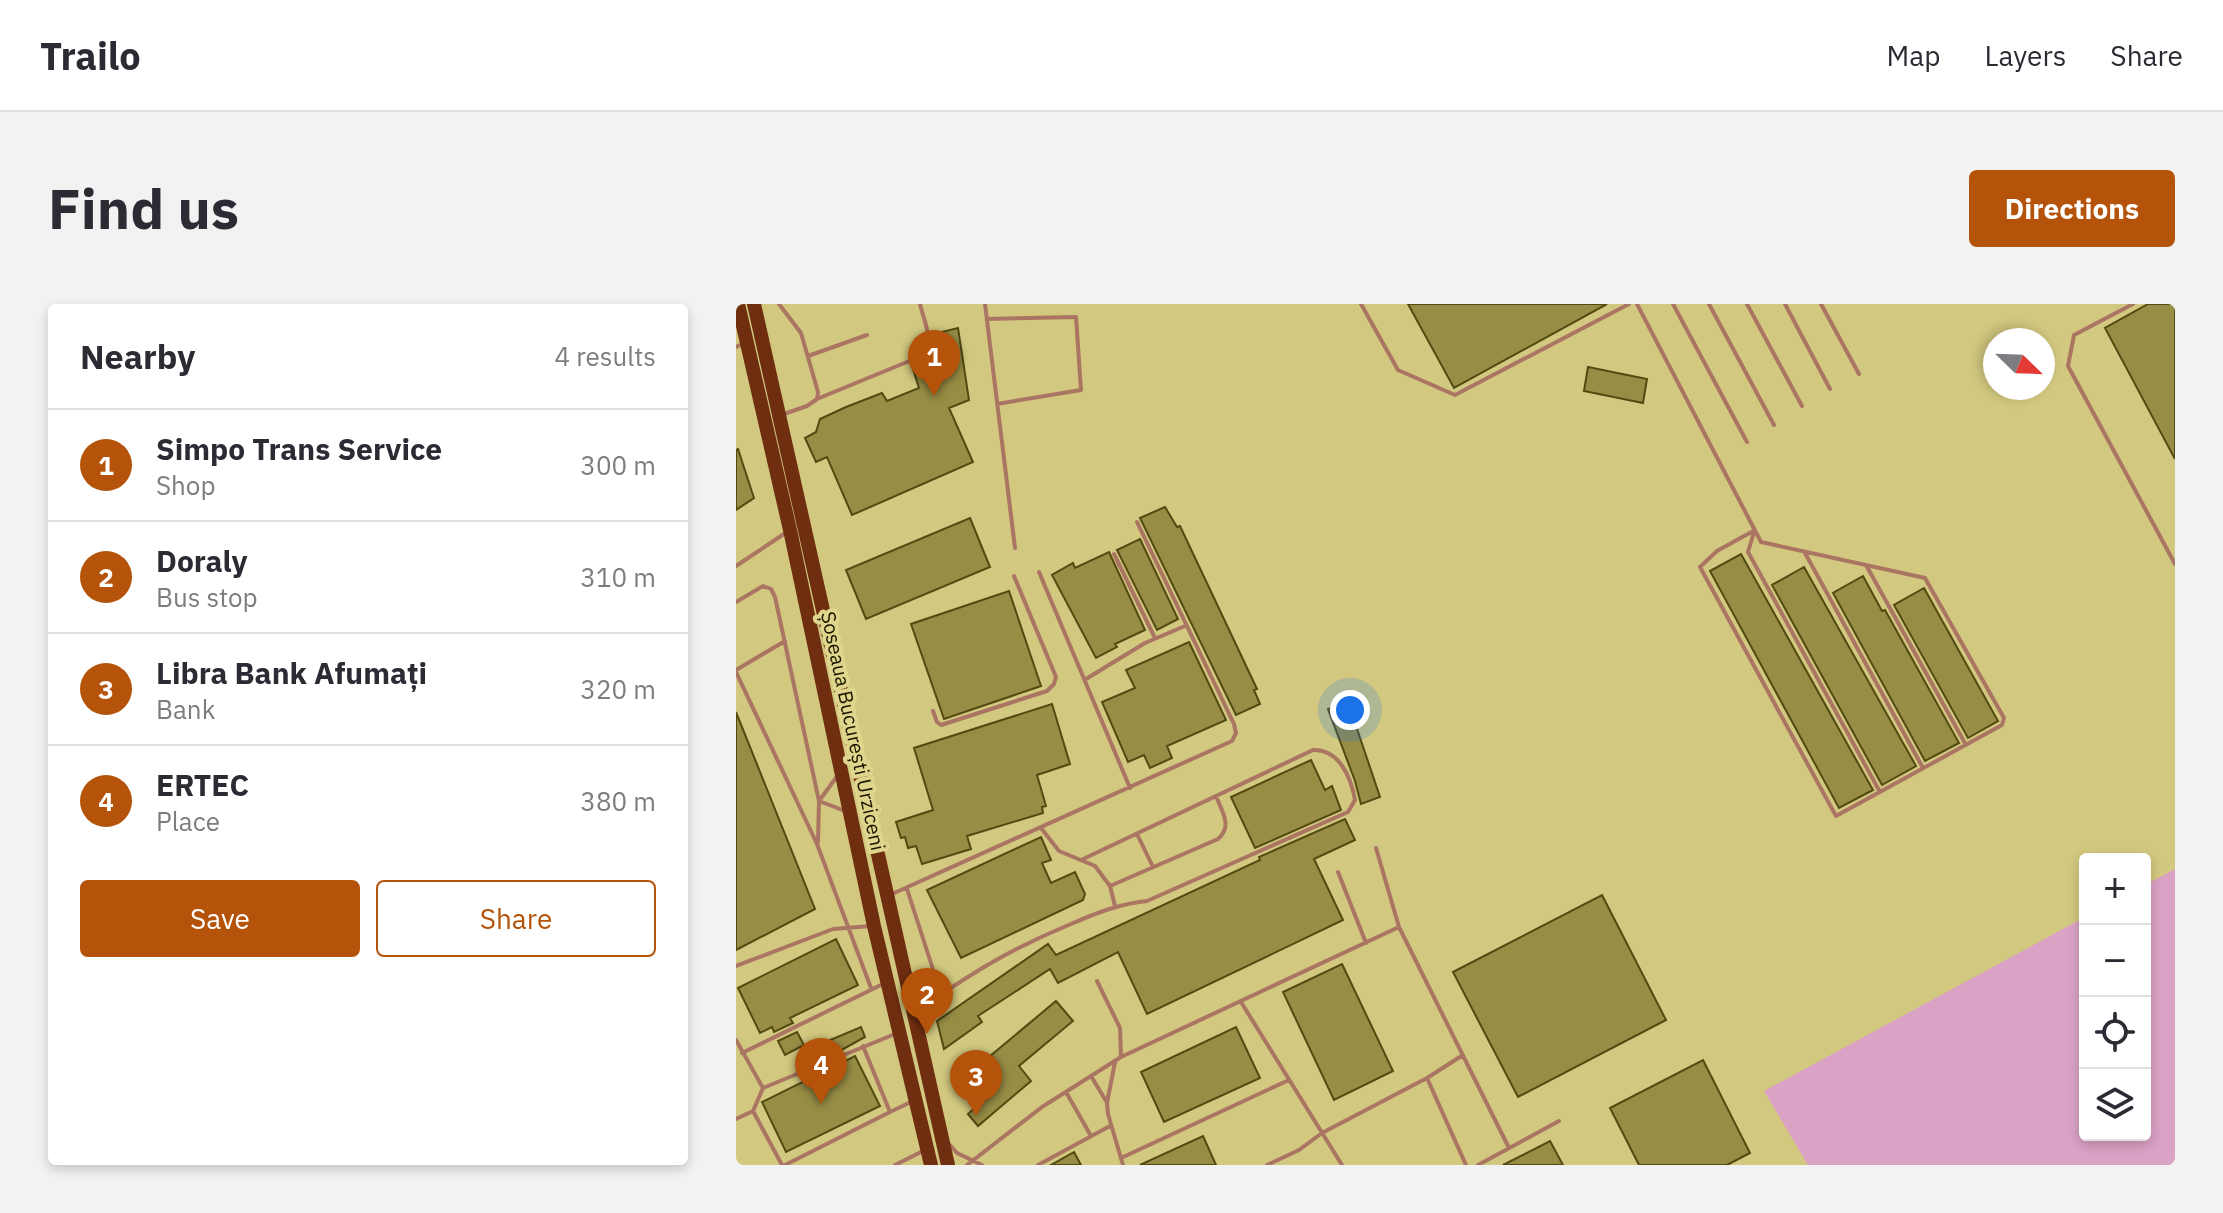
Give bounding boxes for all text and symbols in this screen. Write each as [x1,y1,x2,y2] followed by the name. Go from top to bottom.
[40,31,141,80] text: Trailo
[1886,37,1940,74] text: Map
[1984,37,2066,74] text: Layers
[2110,37,2183,74] text: Share
[1969,170,2175,247] button: Directions
[48,172,239,244] text: Find us
[1983,328,2055,400] north arrow
[908,330,960,396] pin: 1
[80,334,195,378] text: Nearby
[554,339,656,373] text: 4 results
[156,429,442,468] text: Simpo Trans Service
[98,448,114,482] text: 1
[580,448,656,482] text: 300 m
[156,468,216,502] text: Shop
[156,541,248,580] text: Doraly
[98,560,114,594] text: 2
[580,560,656,594] text: 310 m
[156,580,258,614] text: Bus stop
[815,609,892,853] street label: Șoseaua București Urziceni
[156,653,427,692] text: Libra Bank Afumați
[98,672,114,706] text: 3
[580,672,656,706] text: 320 m
[1330,690,1370,730] your location
[156,692,215,726] text: Bank
[156,765,249,804] text: ERTEC
[98,784,114,818] text: 4
[580,784,656,818] text: 380 m
[156,804,220,838] text: Place
[2079,853,2151,1141] map controls
[2079,853,2151,925] button: +
[80,880,360,957] button: Save
[376,880,656,957] button: Share
[2079,925,2151,997] button: −
[901,968,953,1034] pin: 2
[2079,997,2151,1069] button: locate
[795,1038,847,1104] pin: 4
[950,1050,1002,1116] pin: 3
[2079,1069,2151,1141] button: layers

